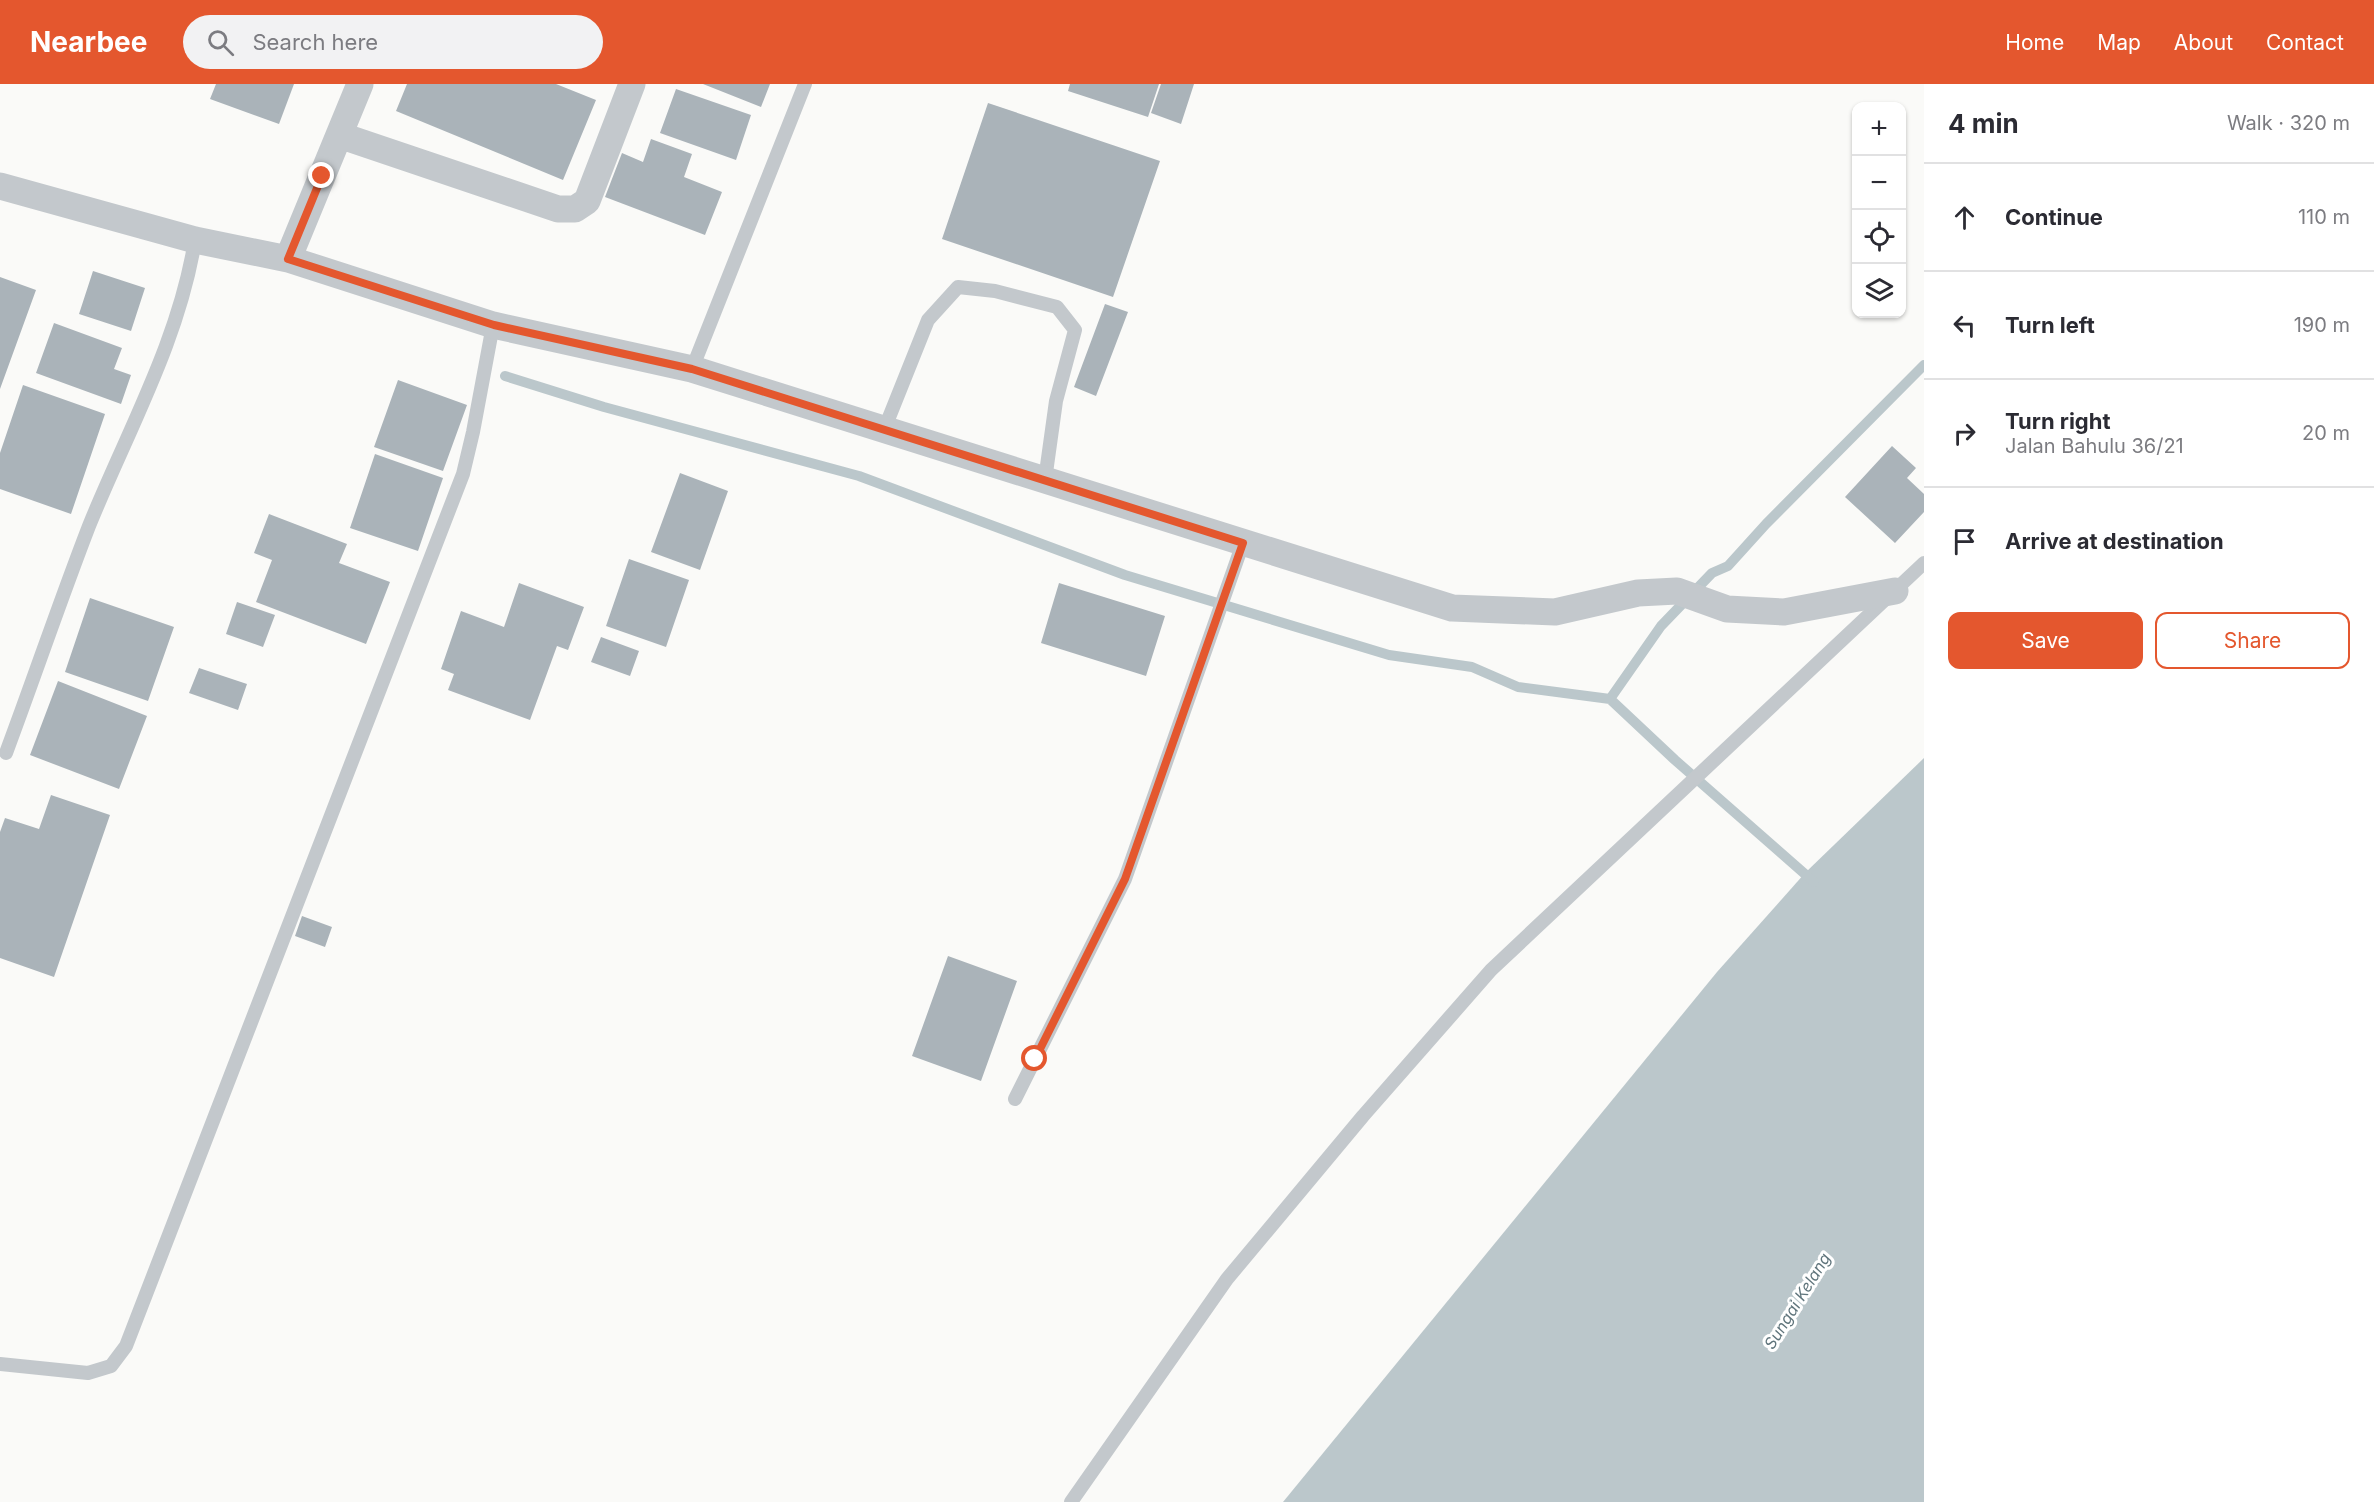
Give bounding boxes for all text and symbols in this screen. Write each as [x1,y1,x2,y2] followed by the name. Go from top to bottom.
[183,15,603,69] search box
[30,25,147,59] text: Nearbee
[204,26,237,59] icon: search
[252,29,378,55] text: Search here
[2005,30,2064,55] text: Home
[2097,30,2141,55] text: Map
[2174,30,2233,55] text: About
[2266,30,2344,55] text: Contact
[1852,102,1906,318] map controls
[1852,102,1906,156] button: +
[1948,108,2019,139] text: 4 min
[2227,111,2350,135] text: Walk · 320 m
[1852,156,1906,210] button: −
[308,162,334,188] route end
[1948,201,1981,234] icon: ahead
[2005,204,2103,230] text: Continue
[2298,205,2350,229] text: 110 m
[1852,210,1906,264] button: locate
[1852,264,1906,318] button: layers
[1948,309,1981,342] icon: left
[2005,312,2095,338] text: Turn left
[2294,313,2350,337] text: 190 m
[2005,408,2111,434] text: Turn right
[1948,417,1981,450] icon: right
[2302,421,2350,445] text: 20 m
[2005,434,2184,458] text: Jalan Bahulu 36/21
[1948,525,1981,558] icon: arrive
[2005,528,2224,554] text: Arrive at destination
[1948,612,2143,669] button: Save
[2155,612,2350,669] button: Share
[1021,1045,1047,1071] route start
[1760,1249,1835,1353] water label: Sungai Kelang

